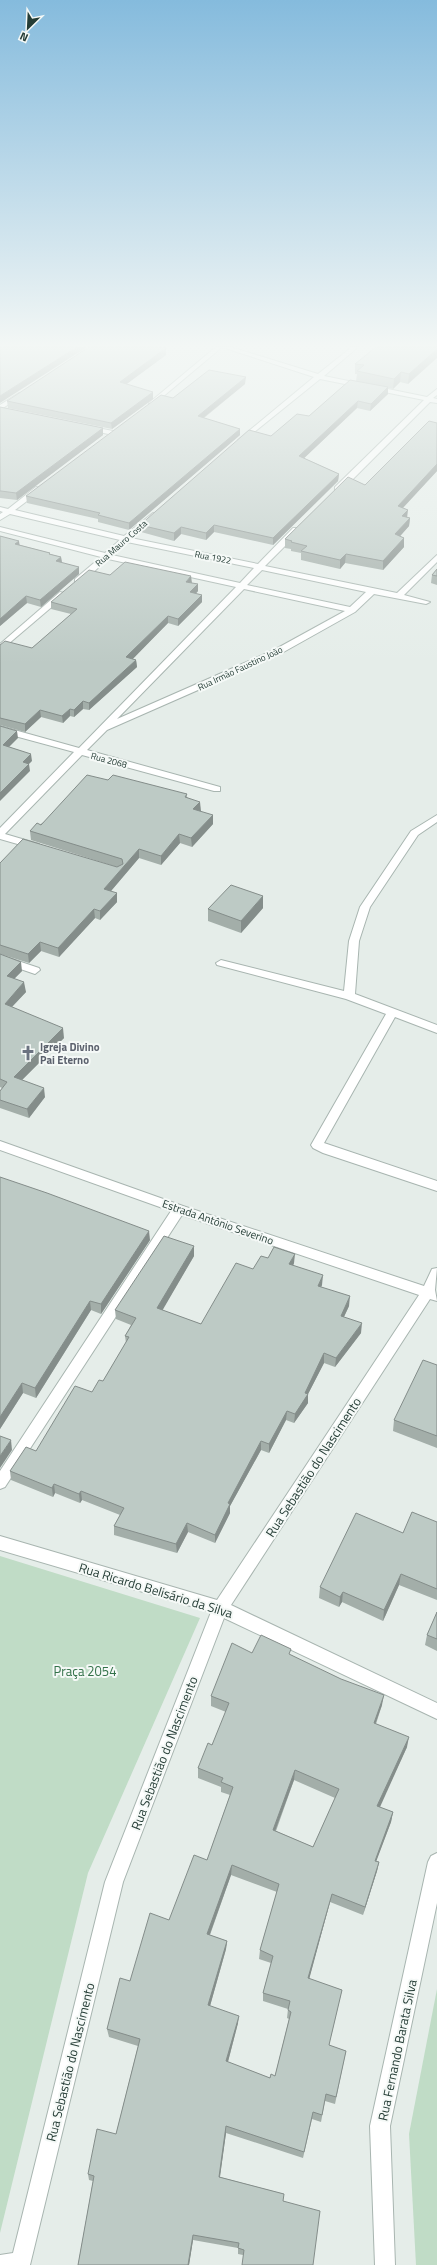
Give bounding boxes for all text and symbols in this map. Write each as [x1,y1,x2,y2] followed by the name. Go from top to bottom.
[8,8,48,48] north arrow
[17,28,31,46] text: N
[92,517,150,569] street label: Rua Mauro Costa
[194,547,232,567] street label: Rua 1922
[196,643,285,693] street label: Rua Irmão Faustino João
[89,749,129,771] street label: Rua 2068
[40,1039,100,1068] place label: Igreja Divino Pai Eterno
[19,1044,37,1062] church icon: Igreja Divino Pai Eterno
[160,1195,276,1249] street label: Estrada Antônio Severino
[260,1393,366,1541] street label: Rua Sebastião do Nascimento
[77,1557,236,1623] street label: Rua Ricardo Belisário da Silva
[54,1661,116,1681] park label: Praça 2054
[125,1673,203,1833] street label: Rua Sebastião do Nascimento
[372,1977,422,2123] street label: Rua Fernando Barata Silva
[41,1980,99,2144] street label: Rua Sebastião do Nascimento

